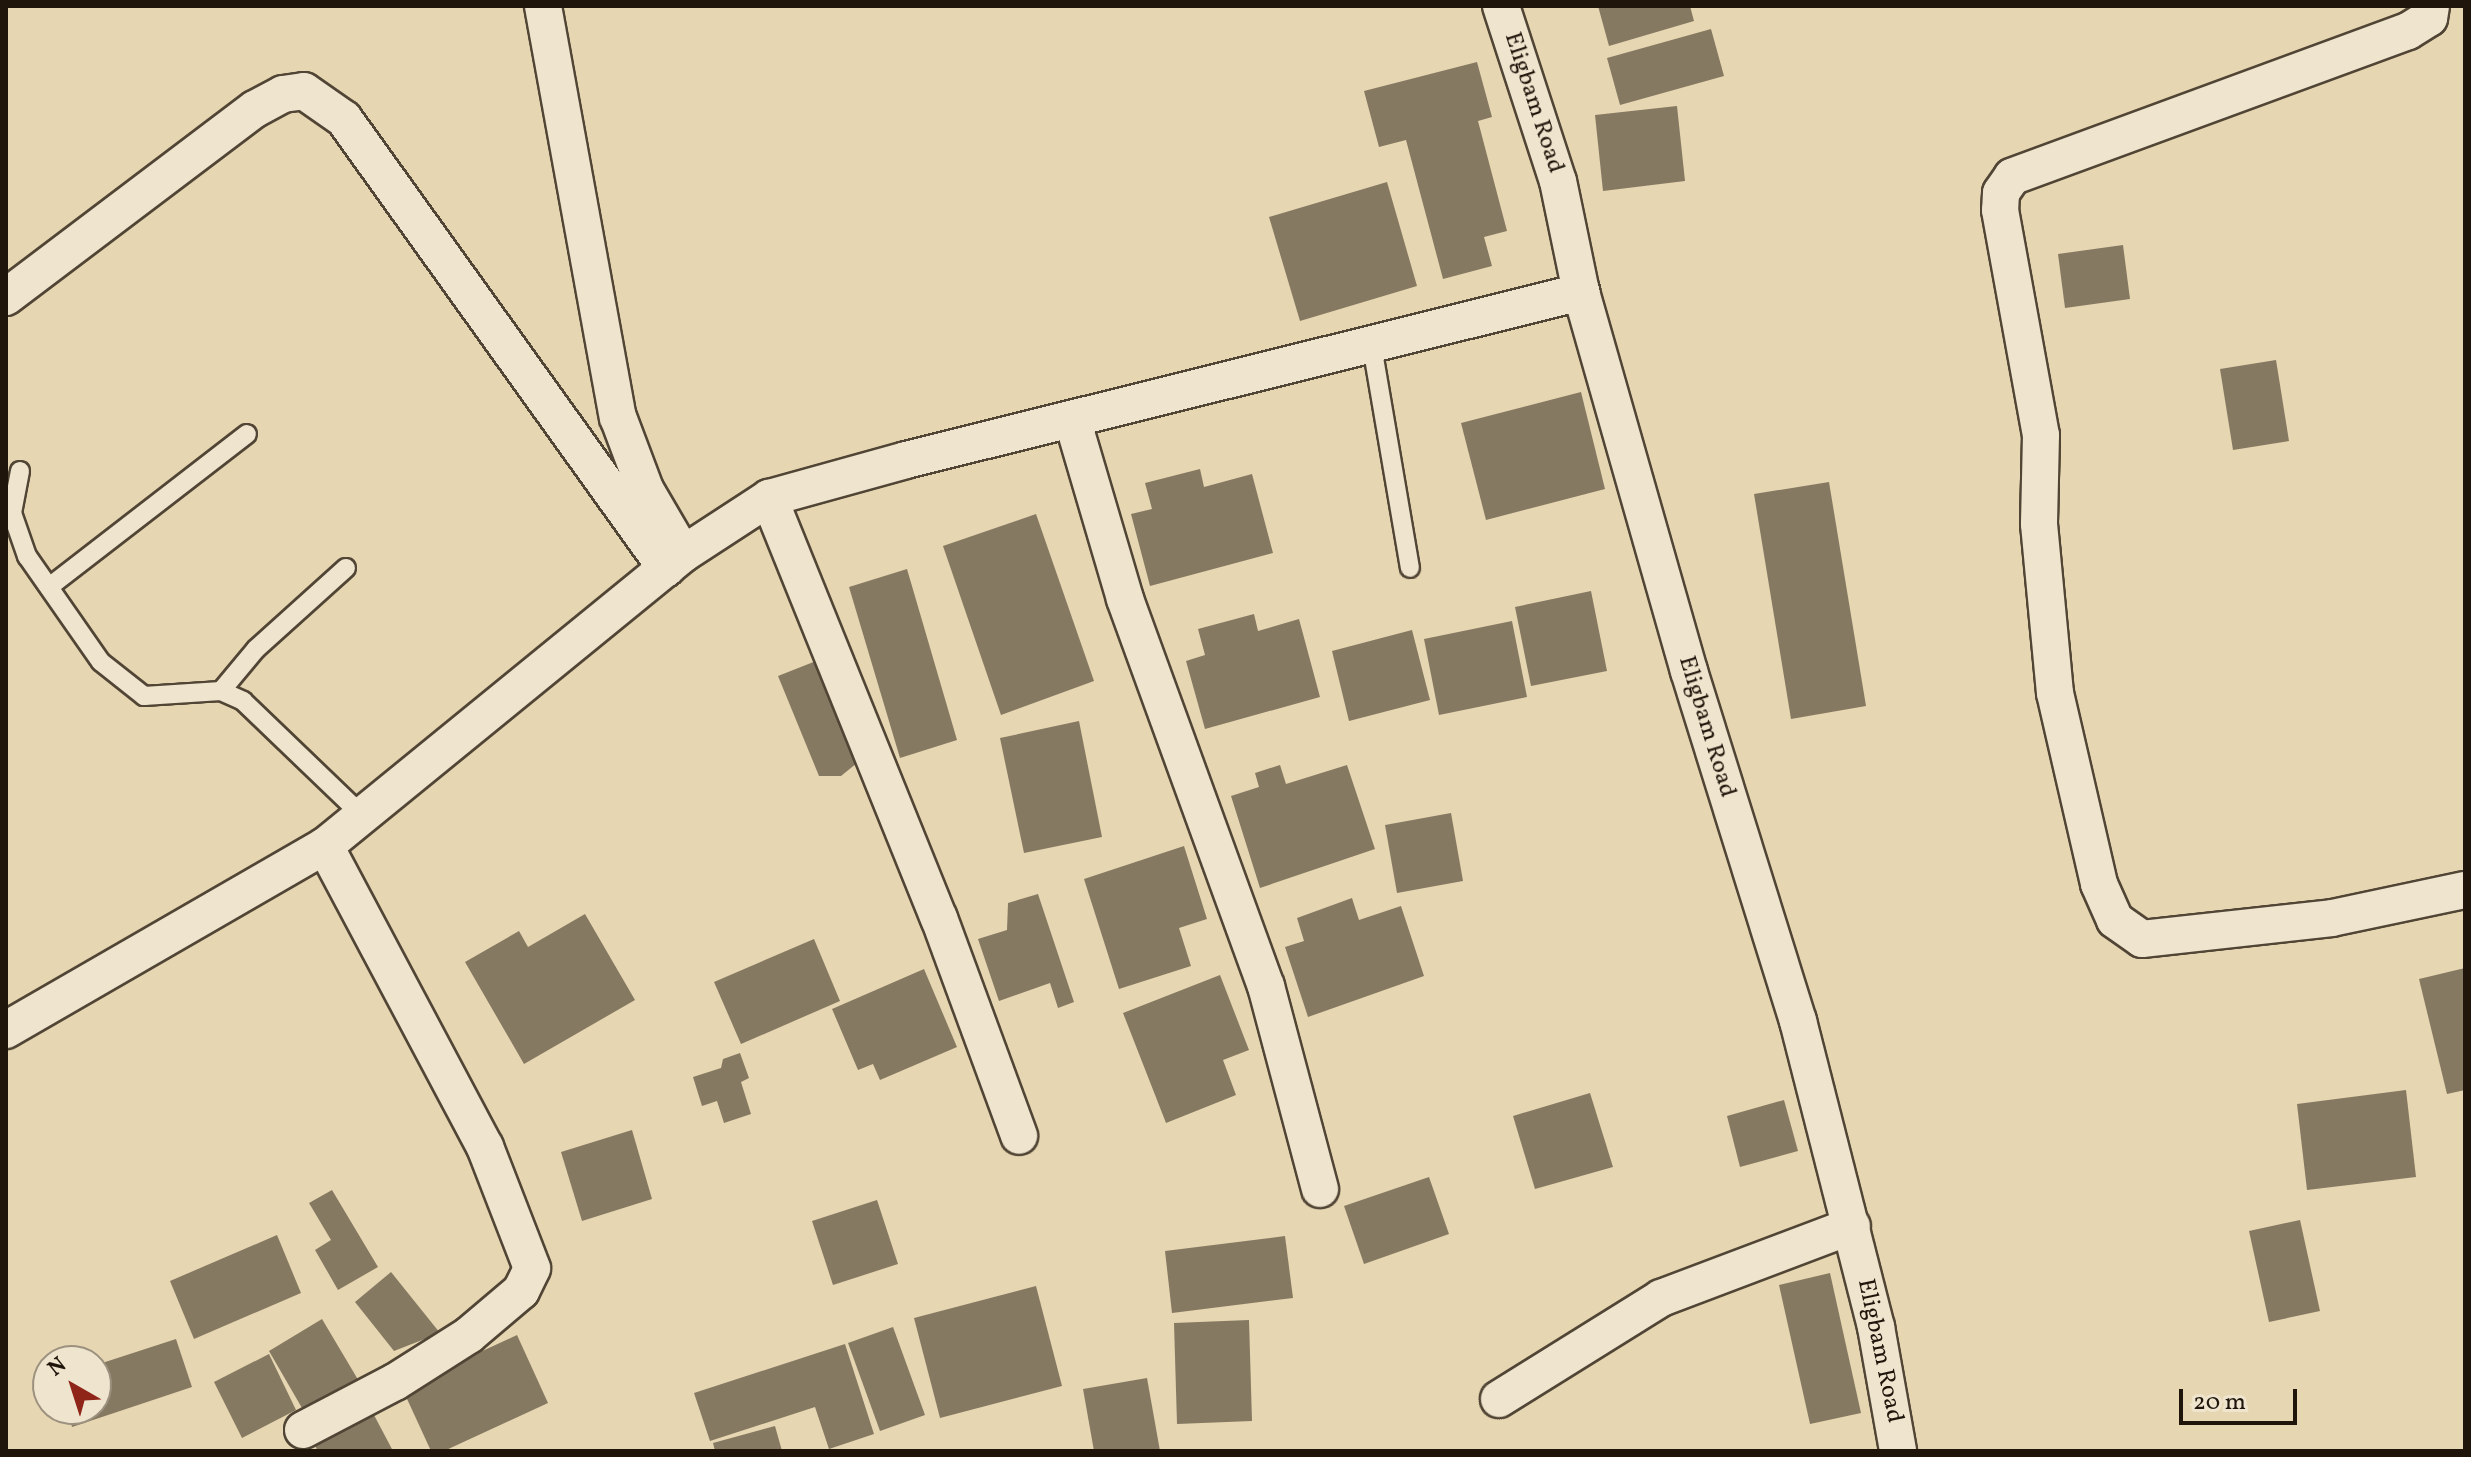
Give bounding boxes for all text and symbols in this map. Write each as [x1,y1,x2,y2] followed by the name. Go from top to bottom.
[1497,29,1569,177] street label: Eligbam Road
[1671,653,1741,801] street label: Eligbam Road
[1850,1276,1908,1426] street label: Eligbam Road
[32,1345,112,1425] north arrow
[42,1350,74,1385] text: N
[2183,1373,2301,1423] scale bar
[2193,1386,2246,1420] text: 20 m

